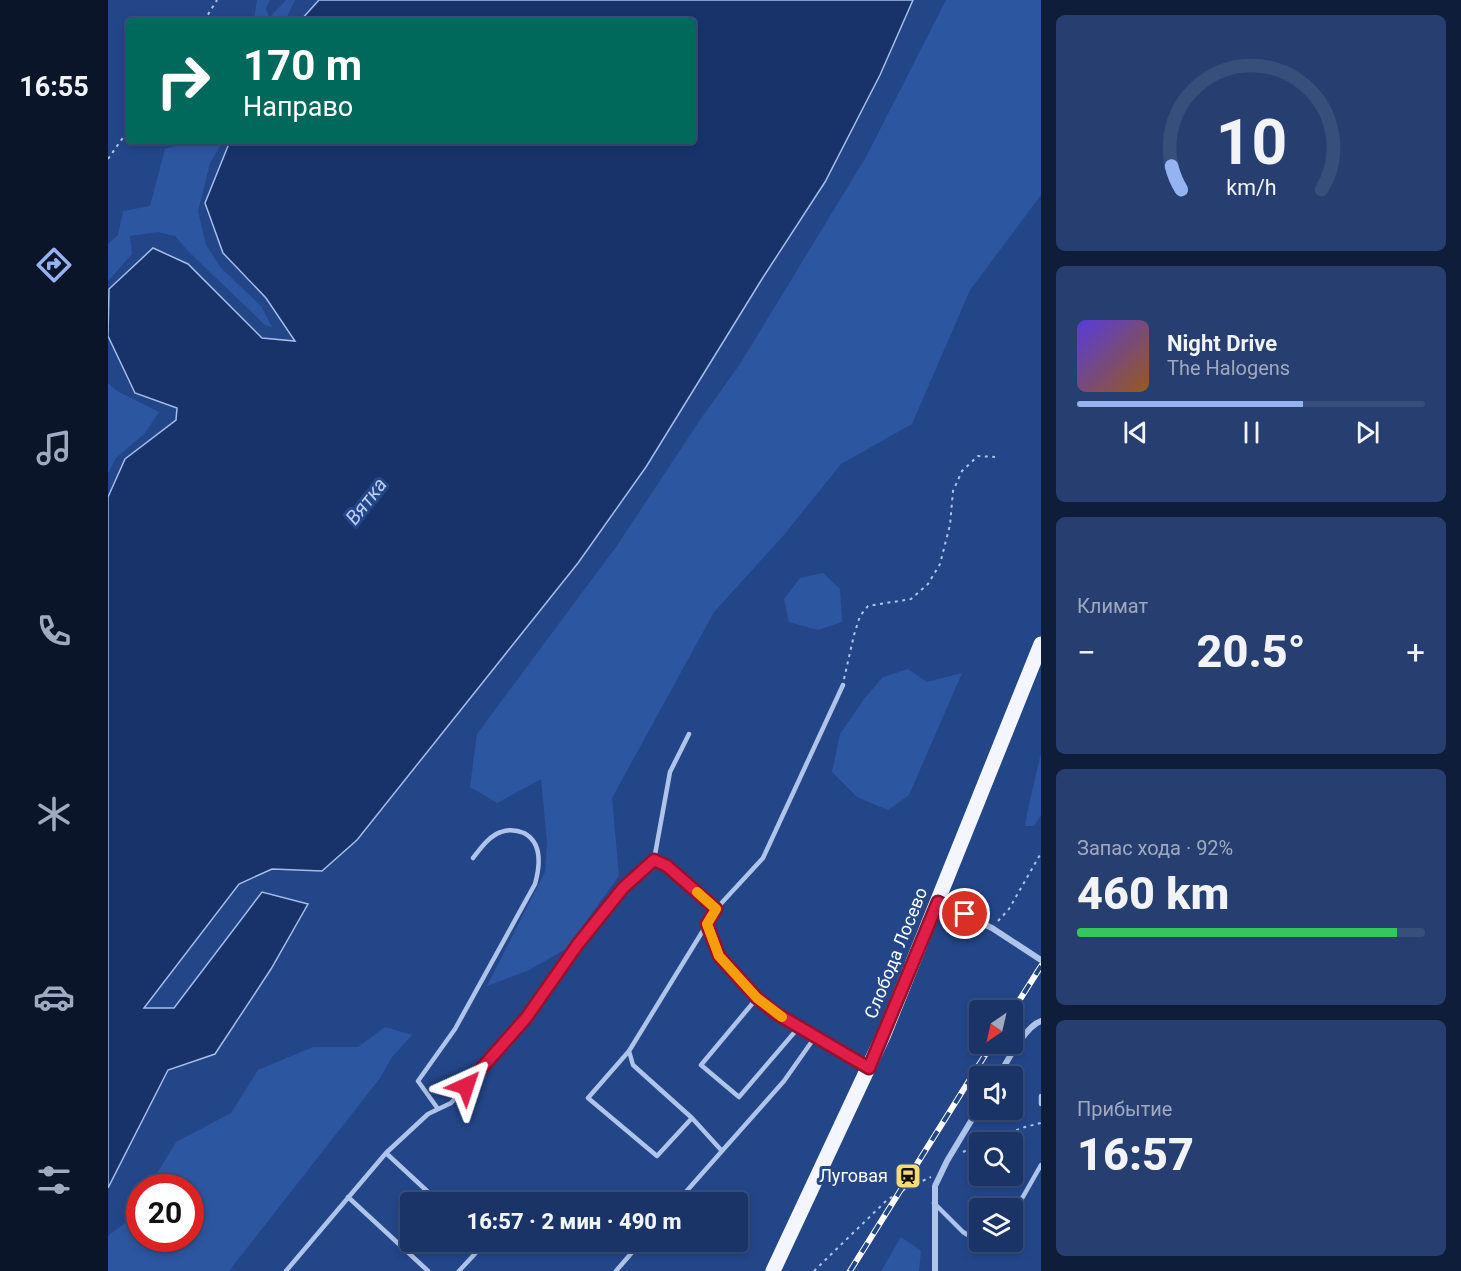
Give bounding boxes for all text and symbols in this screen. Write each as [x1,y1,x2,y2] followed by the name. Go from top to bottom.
[243,41,362,90] text: 170 m
[144,42,222,120] icon: right
[19,71,89,103] text: 16:55
[243,91,353,123] text: Направо
[1215,106,1287,179] text: 10
[1226,175,1276,200] text: km/h
[33,244,75,286] icon: directions
[1167,331,1277,356] text: Night Drive
[1167,356,1290,380] text: The Halogens
[1119,416,1152,449] icon: previous
[1235,416,1268,449] icon: pause
[1351,416,1384,449] icon: next
[33,427,75,469] icon: music
[340,473,392,529] water label: Вятка
[1077,594,1148,618] text: Климат
[33,610,75,652] icon: phone
[1197,625,1306,678] text: 20.5°
[1077,633,1096,672] text: −
[1406,633,1425,672] text: +
[33,793,75,835] icon: climate
[1077,836,1233,860] text: Запас хода · 92%
[1077,867,1229,920] text: 460 km
[860,884,931,1021] street label: Слобода Лосево
[939,888,990,939] pin
[948,897,981,930] icon: arrive
[33,976,75,1018] icon: car
[969,1000,1023,1054] north arrow
[969,1000,1023,1252] map controls
[434,1054,498,1118] position arrow
[969,1066,1023,1120] button: sound
[1077,1097,1172,1121] text: Прибытие
[1077,1128,1194,1181] text: 16:57
[969,1132,1023,1186] button: search
[33,1159,75,1201] icon: filters
[893,1161,923,1191] station icon: Луговая
[819,1165,888,1186] place label: Луговая
[126,1174,204,1252] speed limit sign: 20
[969,1198,1023,1252] button: layers
[466,1209,682,1234] text: 16:57 · 2 мин · 490 m

